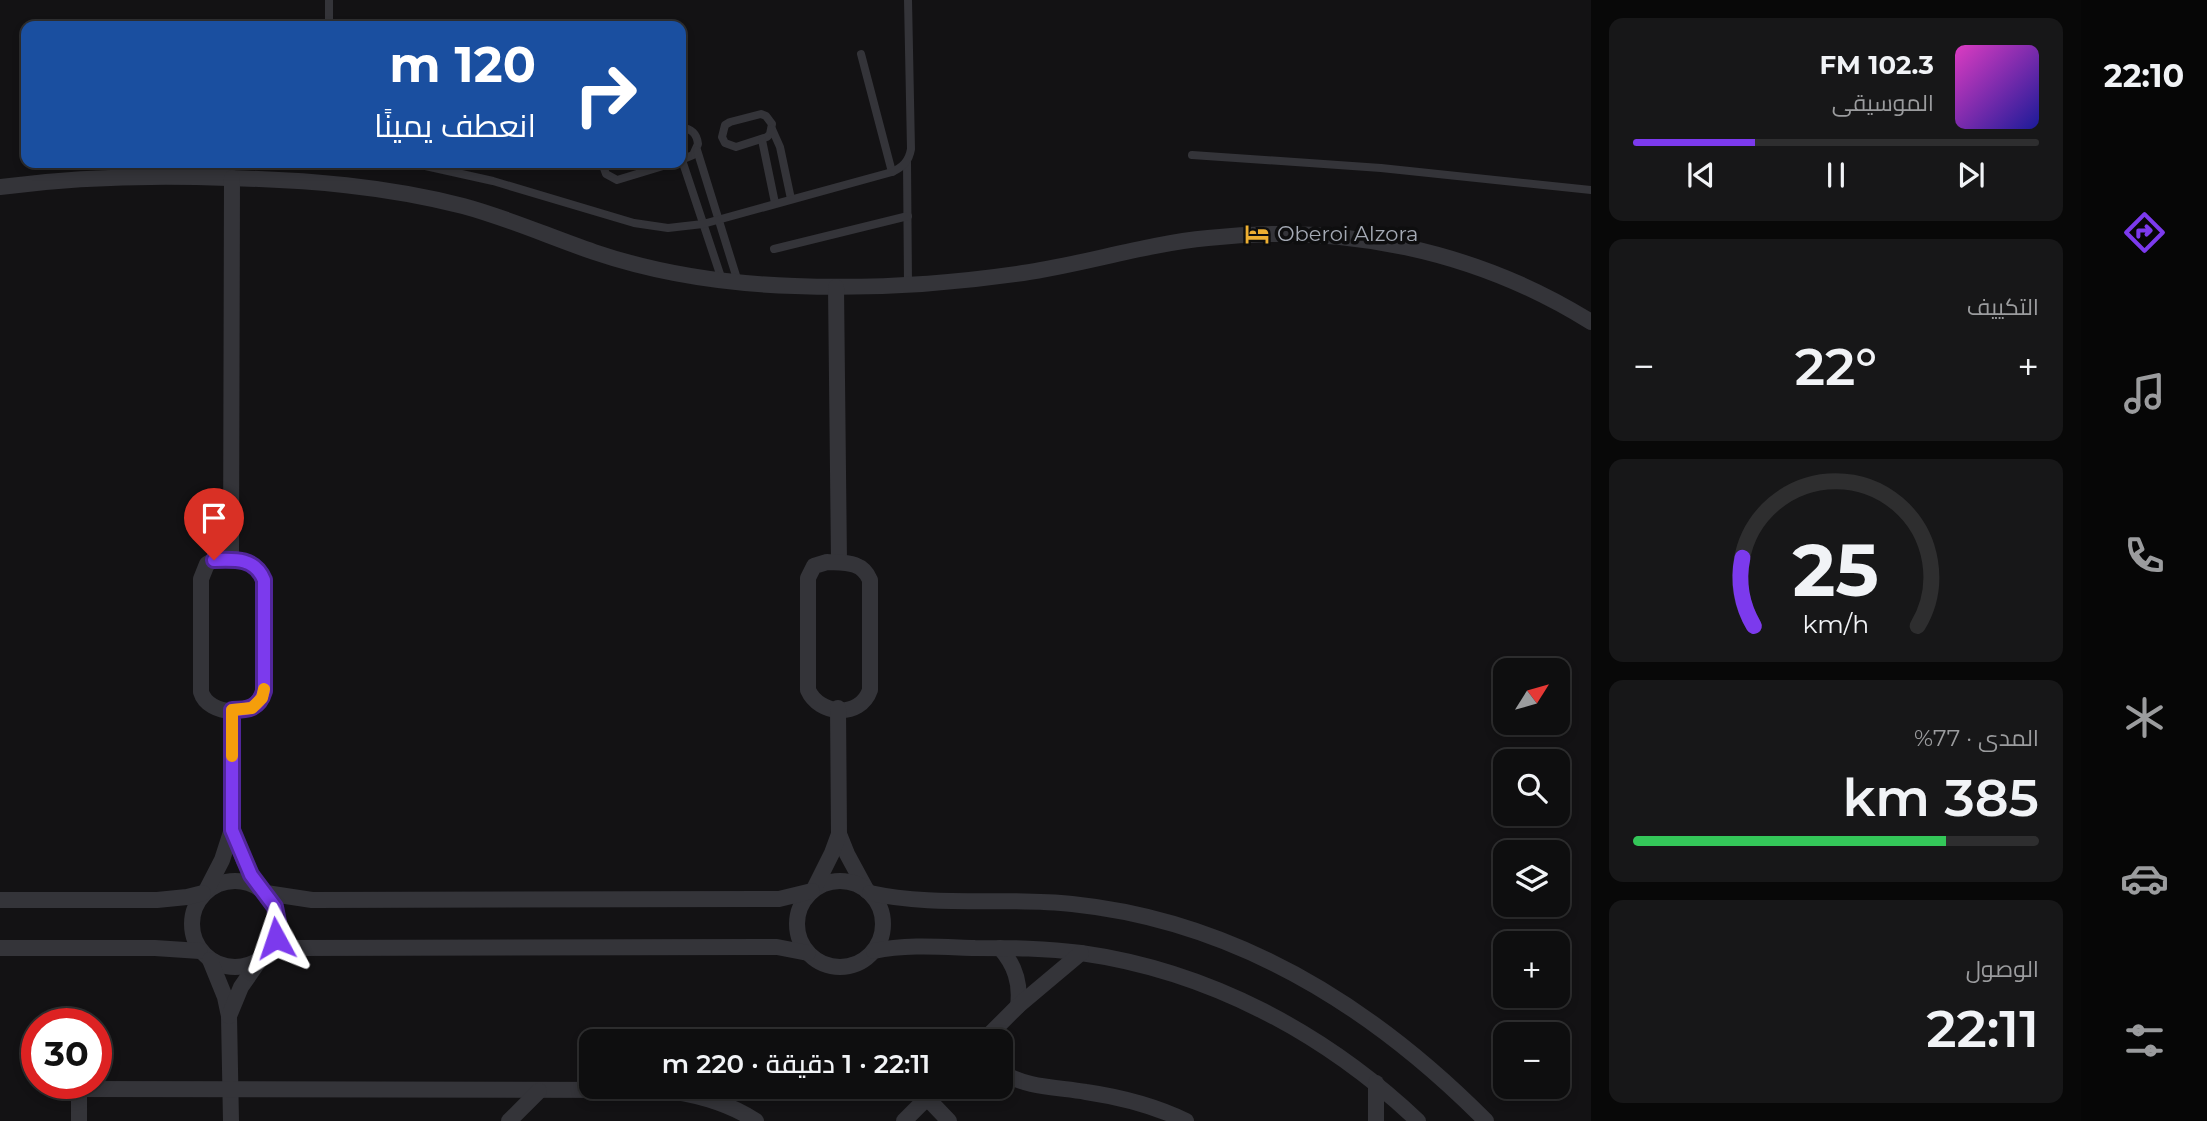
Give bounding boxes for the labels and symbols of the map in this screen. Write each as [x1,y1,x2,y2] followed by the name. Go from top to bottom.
[1243,220,1271,248] hotel icon: Oberoi Alzora
[1277,221,1418,246] place label: Oberoi Alzora
[184,488,244,560] pin
[1493,658,1570,735] north arrow
[239,901,313,975] position arrow
[21,1008,112,1099] speed limit sign: 30

